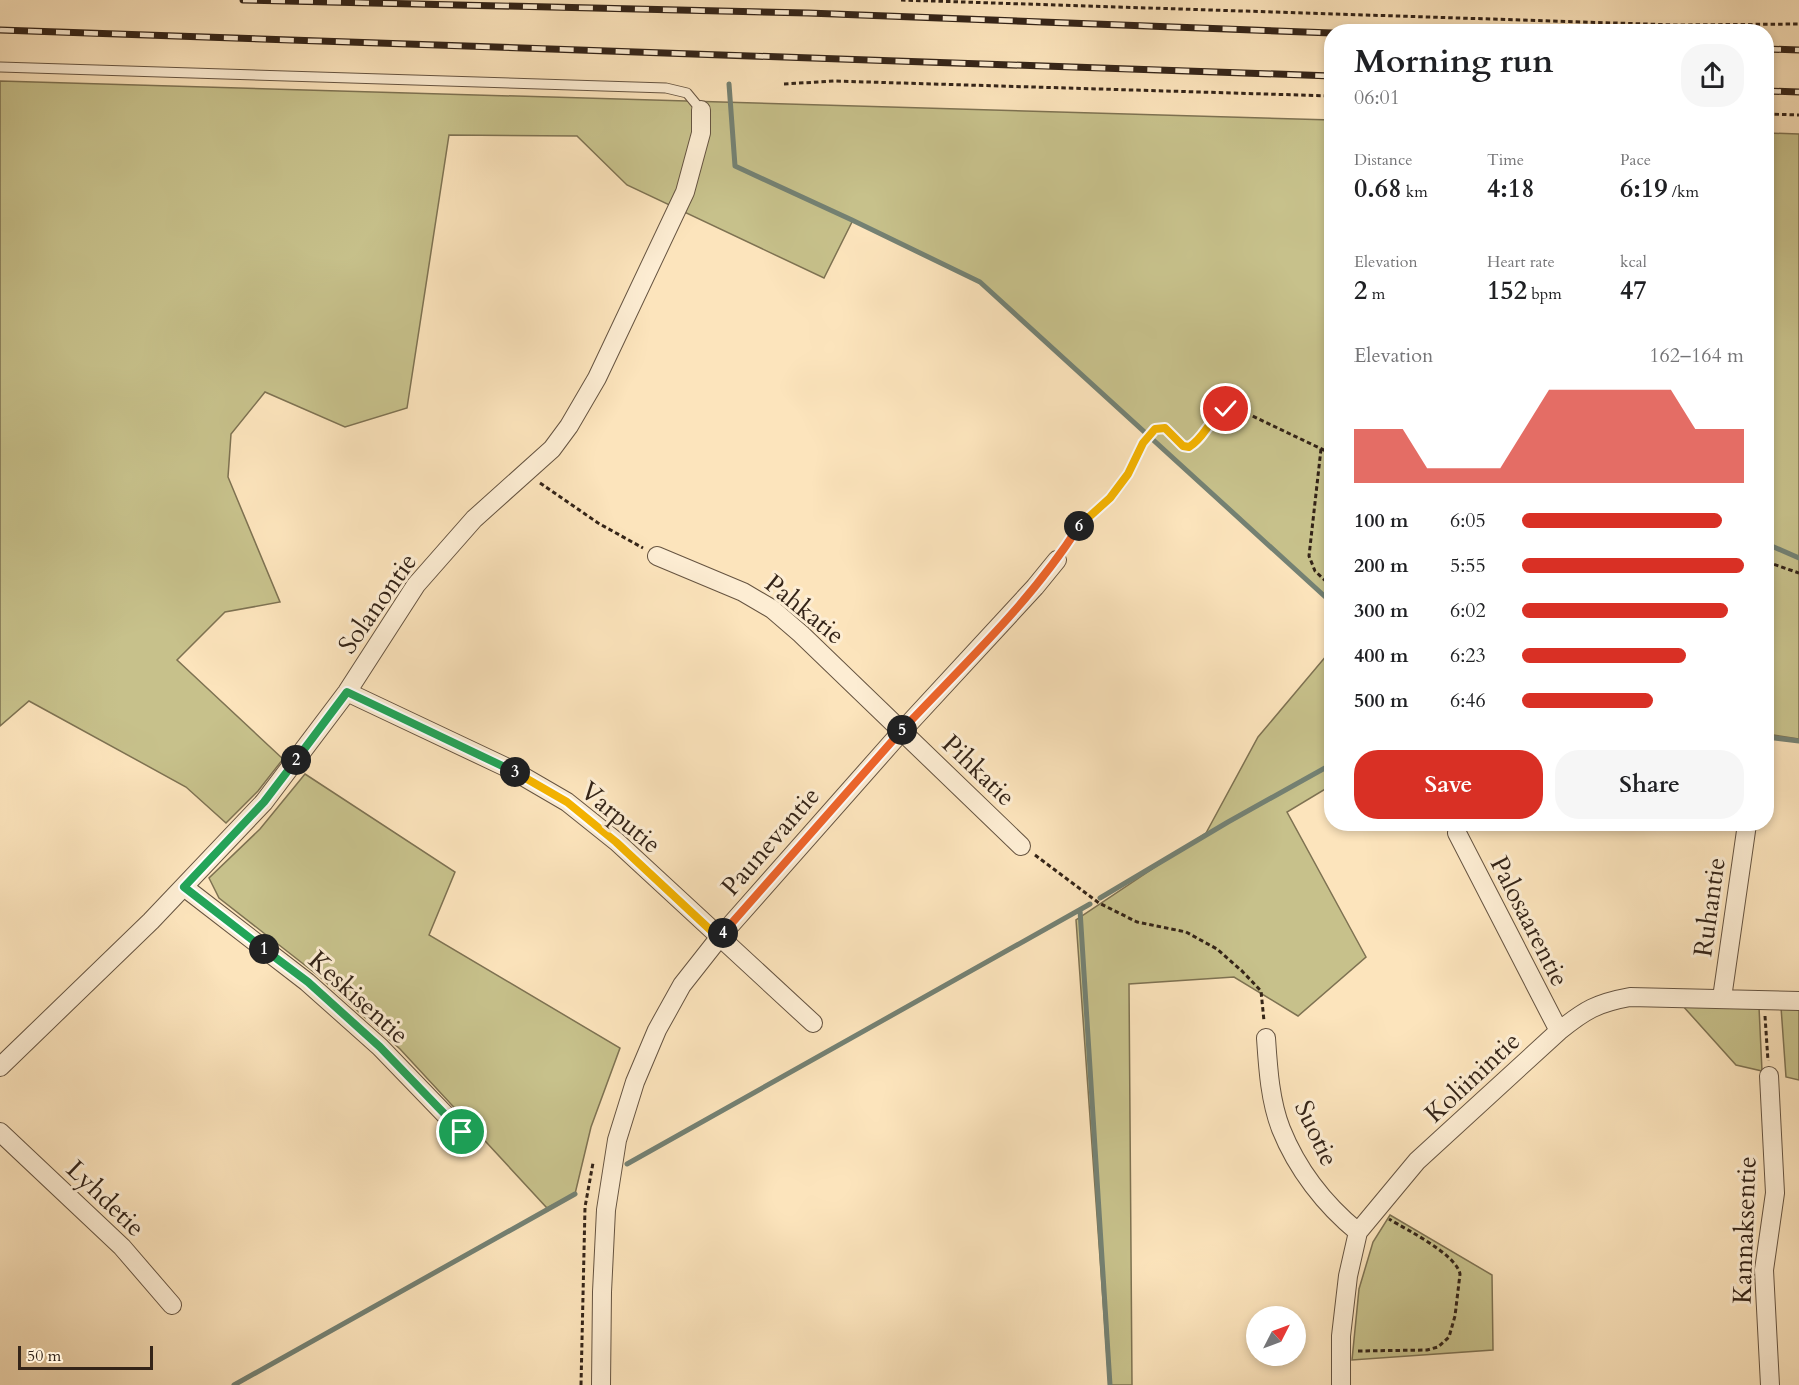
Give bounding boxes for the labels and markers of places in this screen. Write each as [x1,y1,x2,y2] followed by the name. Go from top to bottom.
[1200,383,1251,434] pin
[1064,511,1094,541] pin: 6
[887,715,917,745] pin: 5
[281,745,311,775] pin: 2
[500,757,530,787] pin: 3
[708,918,738,948] pin: 4
[249,934,279,964] pin: 1
[436,1106,487,1157] pin

